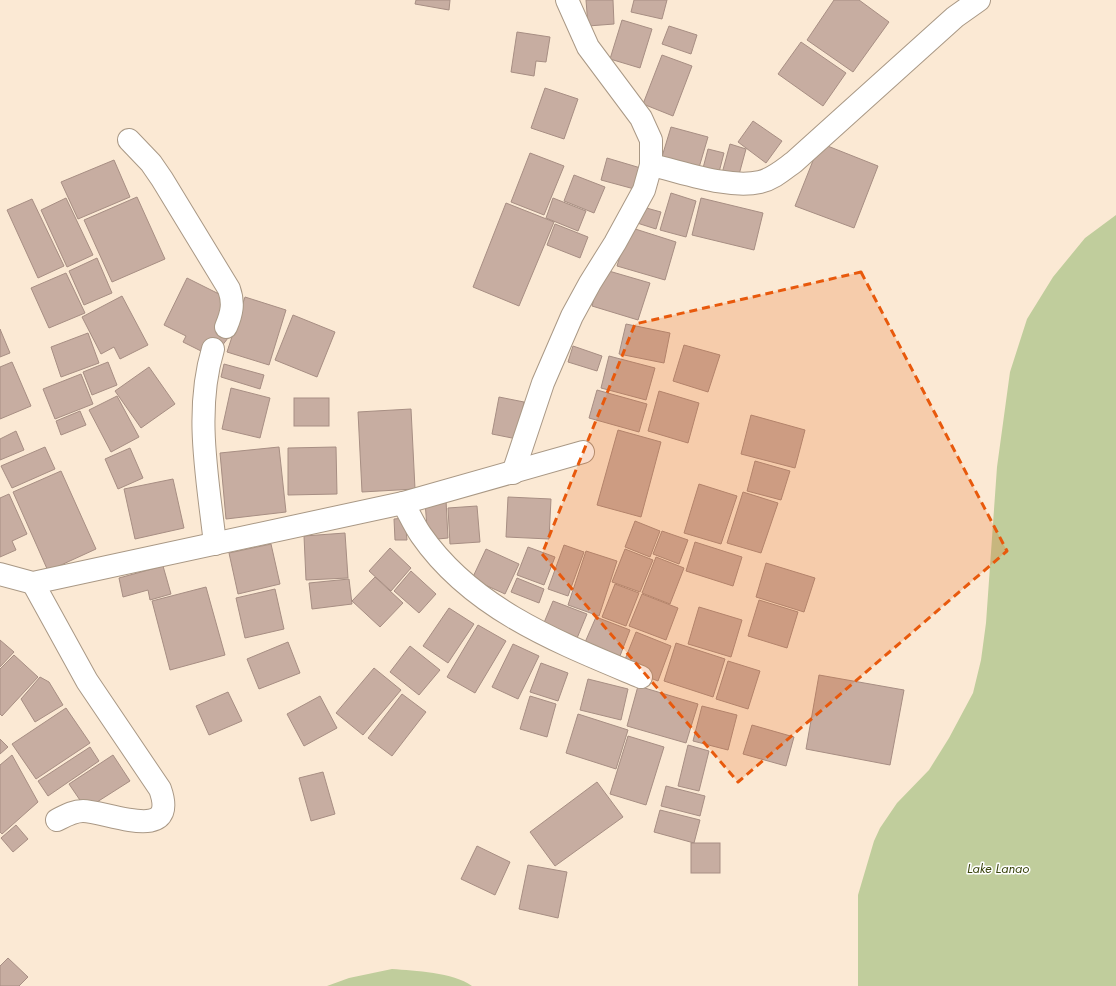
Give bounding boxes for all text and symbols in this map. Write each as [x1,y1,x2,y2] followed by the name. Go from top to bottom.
[967,859,1029,878] water label: Lake Lanao

